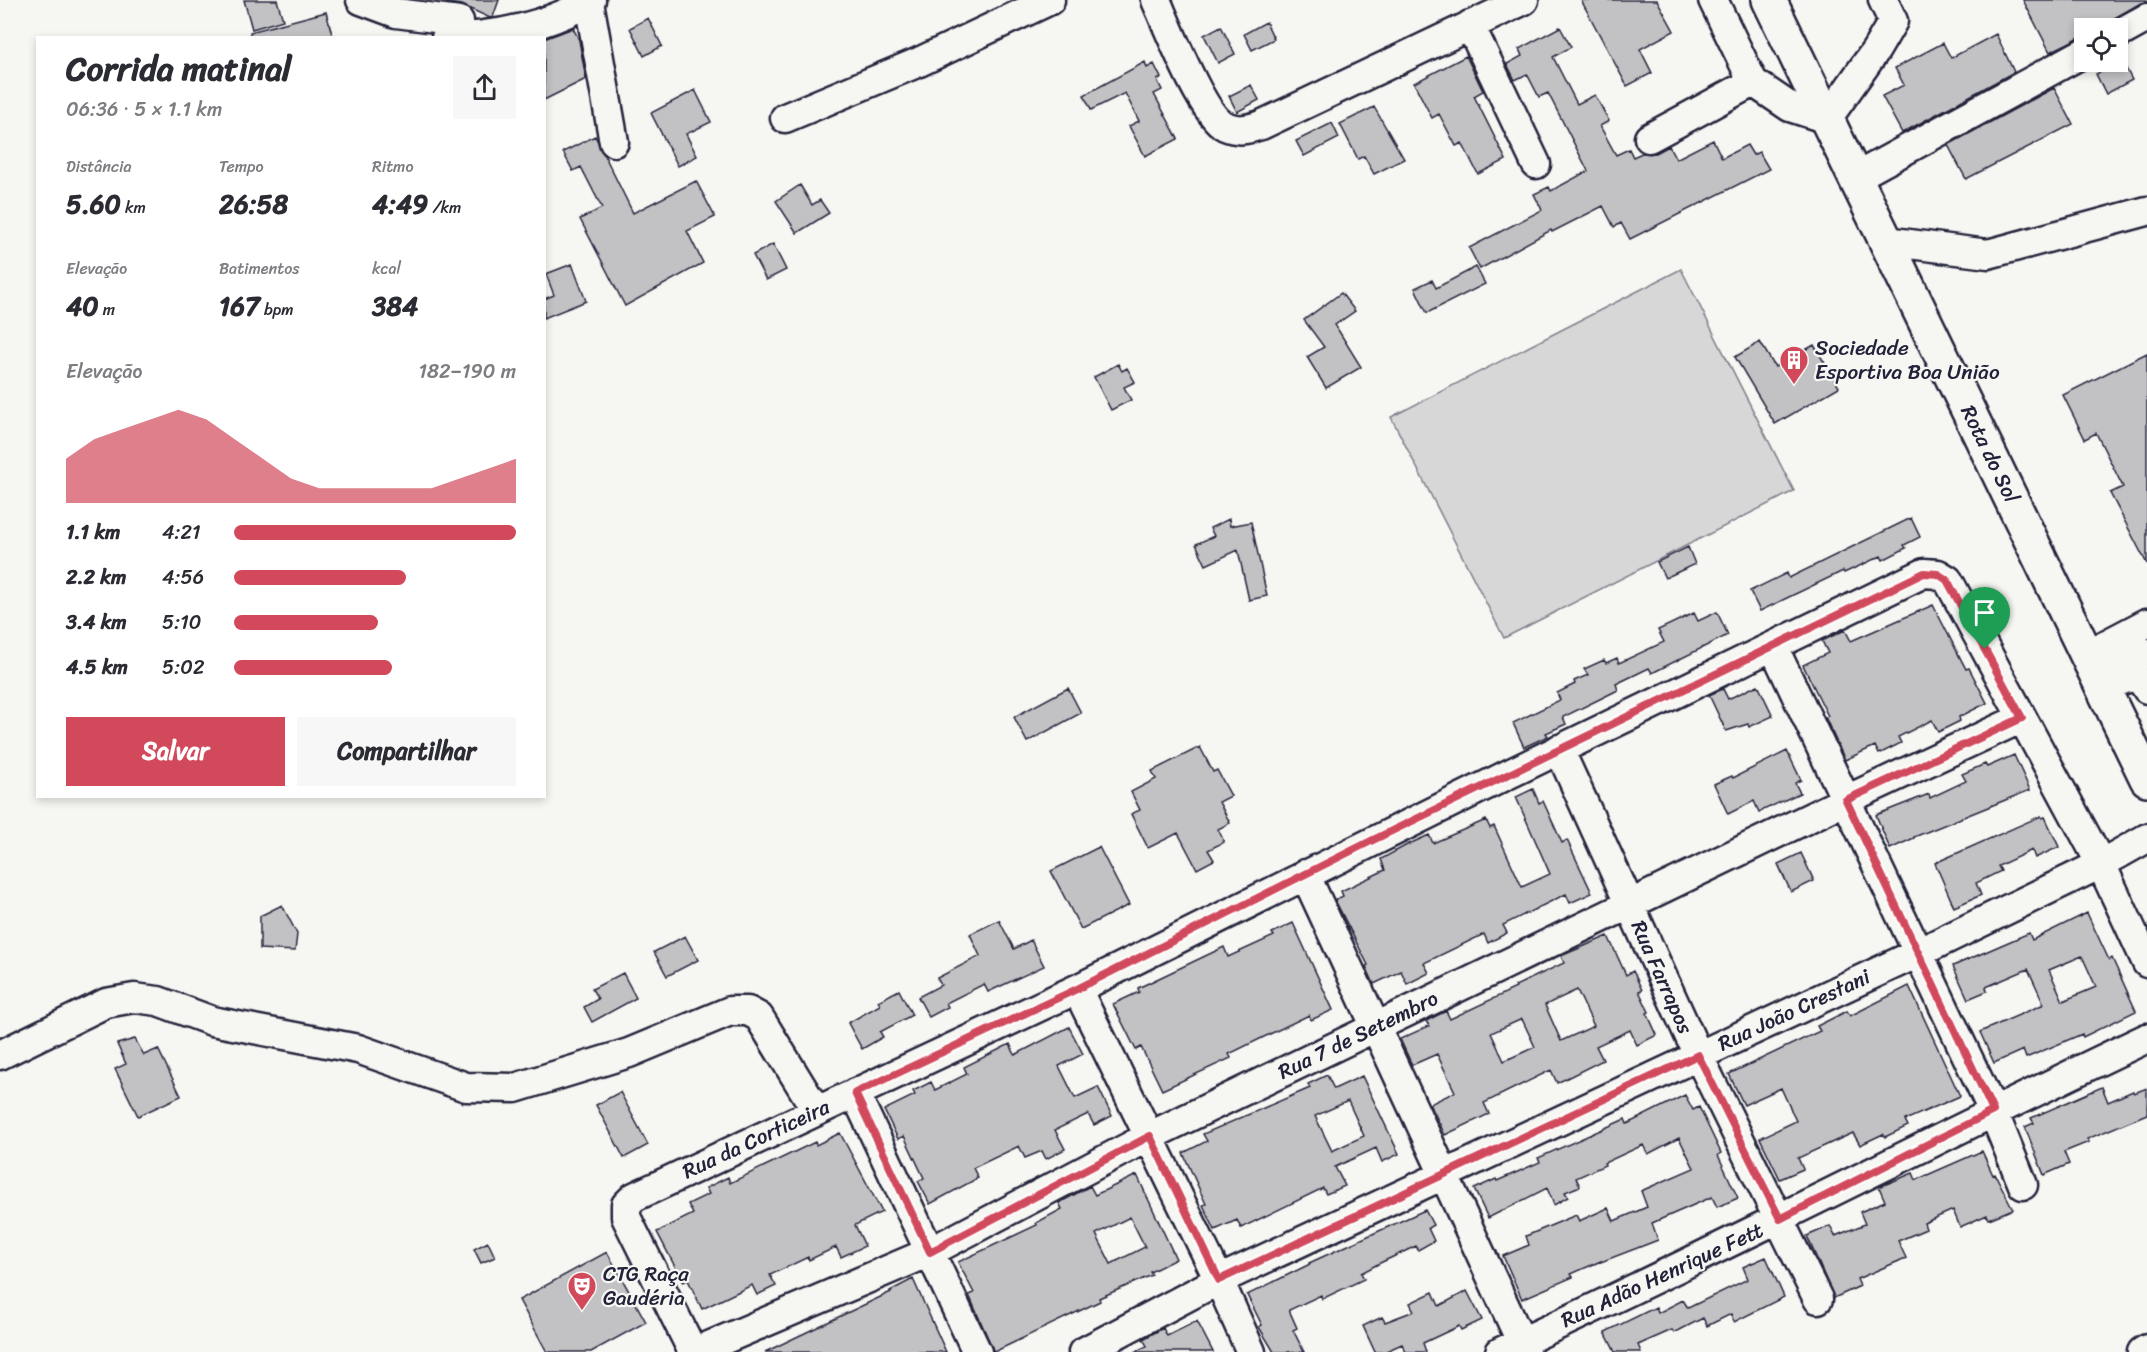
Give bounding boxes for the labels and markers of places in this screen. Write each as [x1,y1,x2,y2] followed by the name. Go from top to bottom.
[1815,329,2000,391] place label: Sociedade Esportiva Boa União
[1778,344,1810,386] building icon: Sociedade Esportiva Boa União
[1959,587,2010,649] pin
[603,1255,689,1317] place label: CTG Raça Gaudéria
[566,1270,598,1312] theatre icon: CTG Raça Gaudéria

